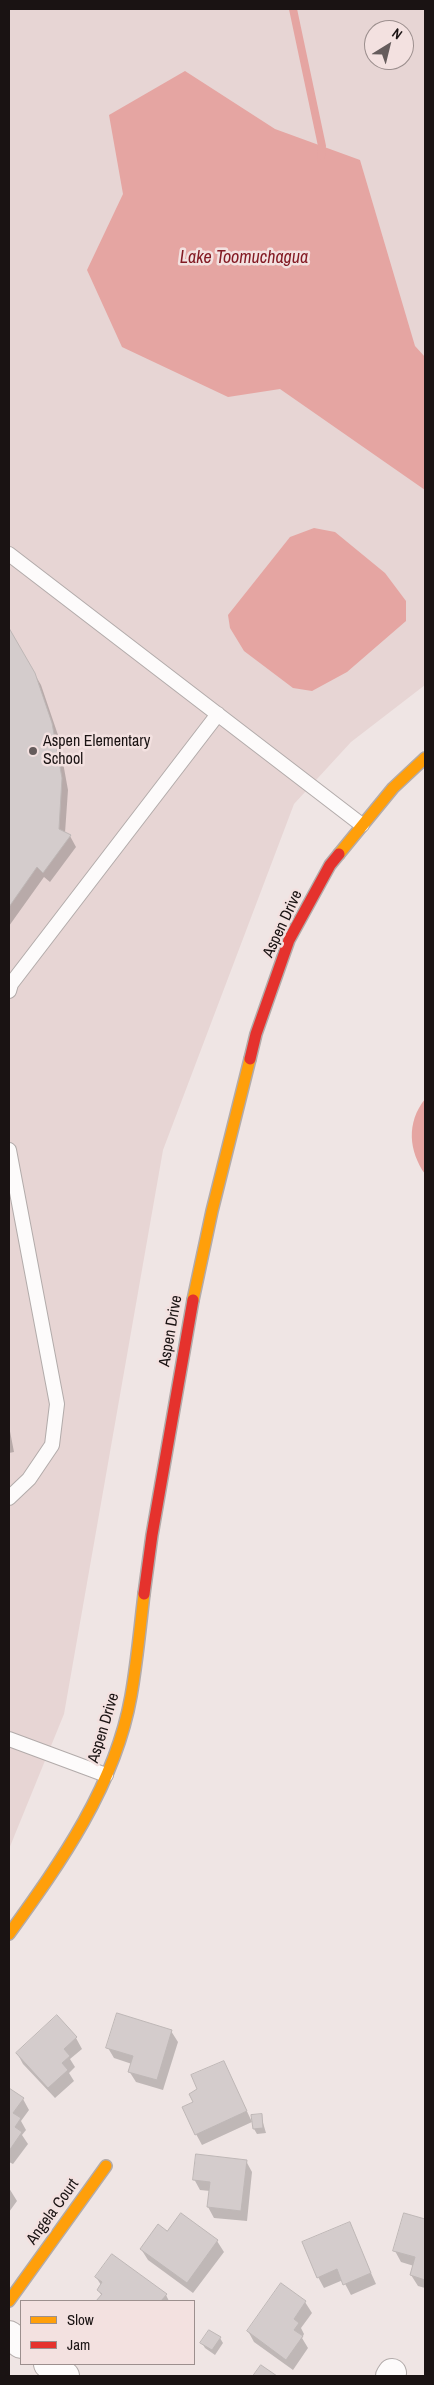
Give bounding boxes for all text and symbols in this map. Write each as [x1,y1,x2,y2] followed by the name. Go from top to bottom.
[364,20,414,70] north arrow
[389,24,406,43] text: N
[180,247,308,269] water label: Lake Toomuchagua
[43,732,150,770] place label: Aspen Elementary School
[27,745,39,757] marker: Aspen Elementary School
[259,887,307,961] street label: Aspen Drive
[155,1294,187,1368] street label: Aspen Drive
[84,1691,124,1765] street label: Aspen Drive
[23,2175,83,2249] street label: Angela Court
[20,2300,195,2365] legend
[67,2309,94,2330] text: Slow
[67,2334,90,2355] text: Jam

